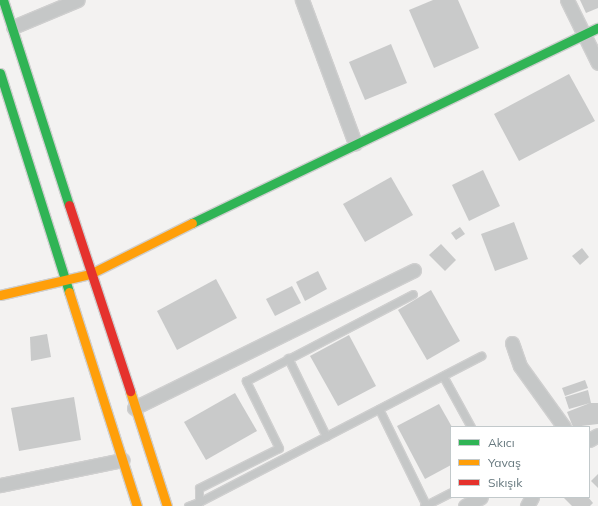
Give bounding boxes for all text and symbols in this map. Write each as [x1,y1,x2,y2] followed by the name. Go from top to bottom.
[450,426,590,498] legend
[488,435,515,450] text: Akıcı
[488,455,521,470] text: Yavaş
[488,475,522,490] text: Sıkışık

